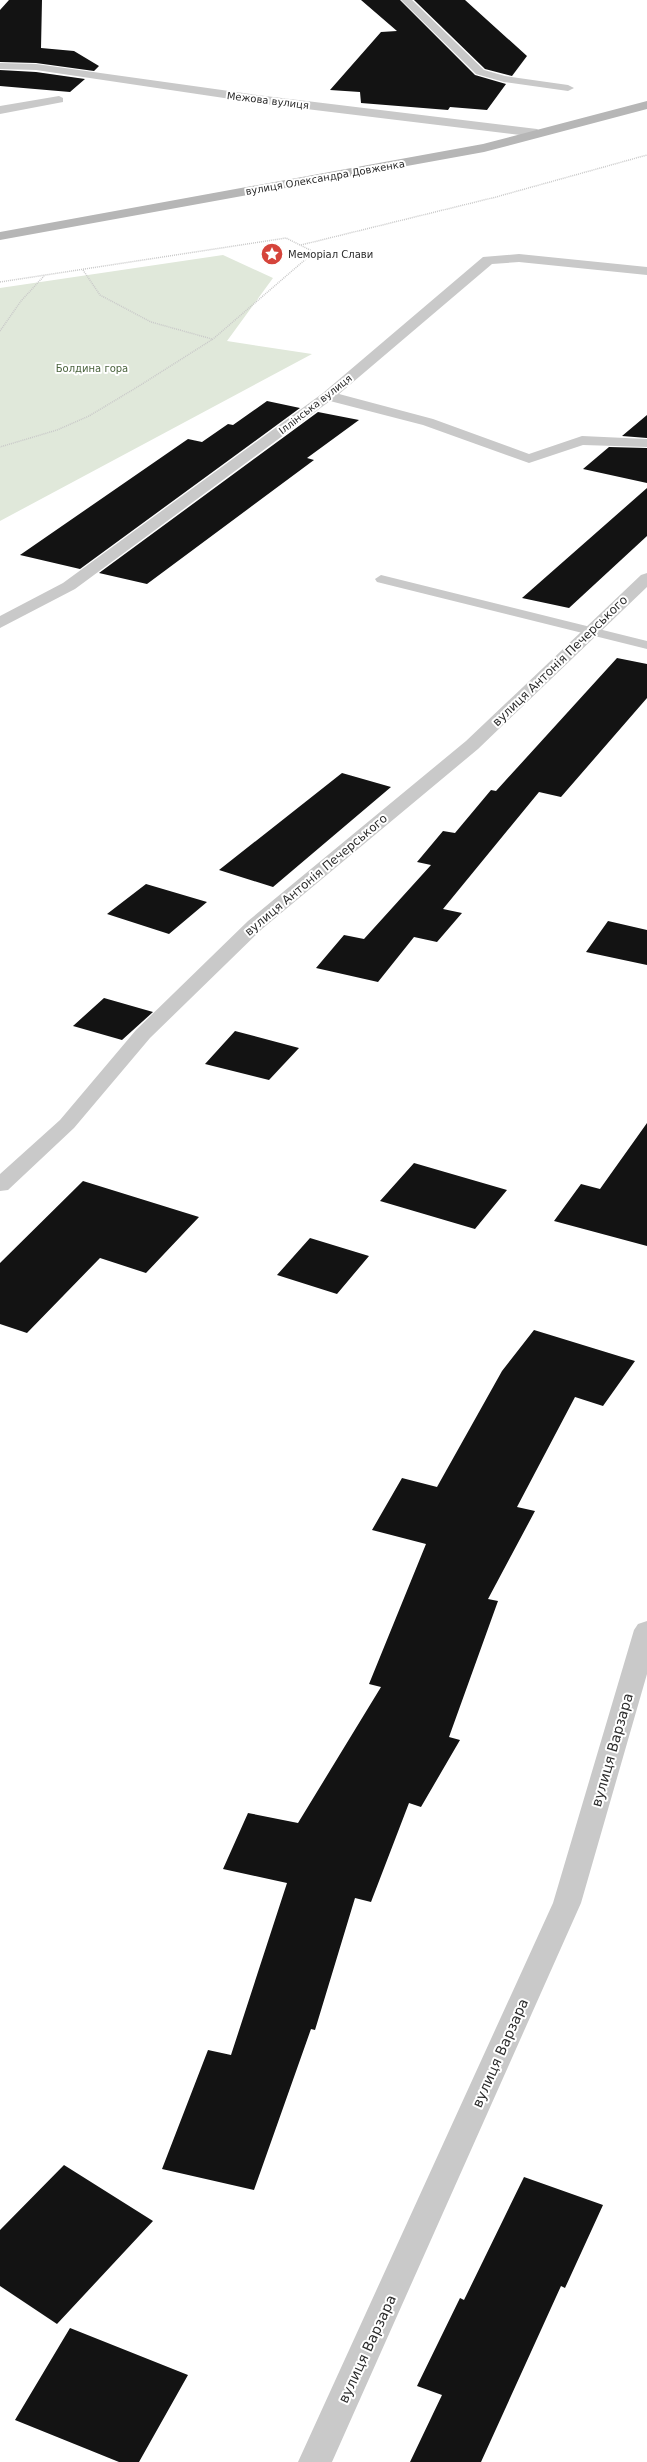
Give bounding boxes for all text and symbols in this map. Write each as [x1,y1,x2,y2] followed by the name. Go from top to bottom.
[226,90,310,111] street label: Межова вулиця
[245,158,406,197] street label: вулиця Олександра Довженка
[259,241,285,267] place icon: Меморіал Слави
[288,249,373,260] place label: Меморіал Слави
[56,363,128,374] park label: Болдина гора
[277,373,354,436] street label: Іллінська вулиця
[490,593,630,729] street label: вулиця Антонія Печерського
[242,811,390,939] street label: вулиця Антонія Печерського
[588,1691,636,1809] street label: вулиця Варзара
[469,1996,531,2110] street label: вулиця Варзара
[335,2292,399,2406] street label: вулиця Варзара

